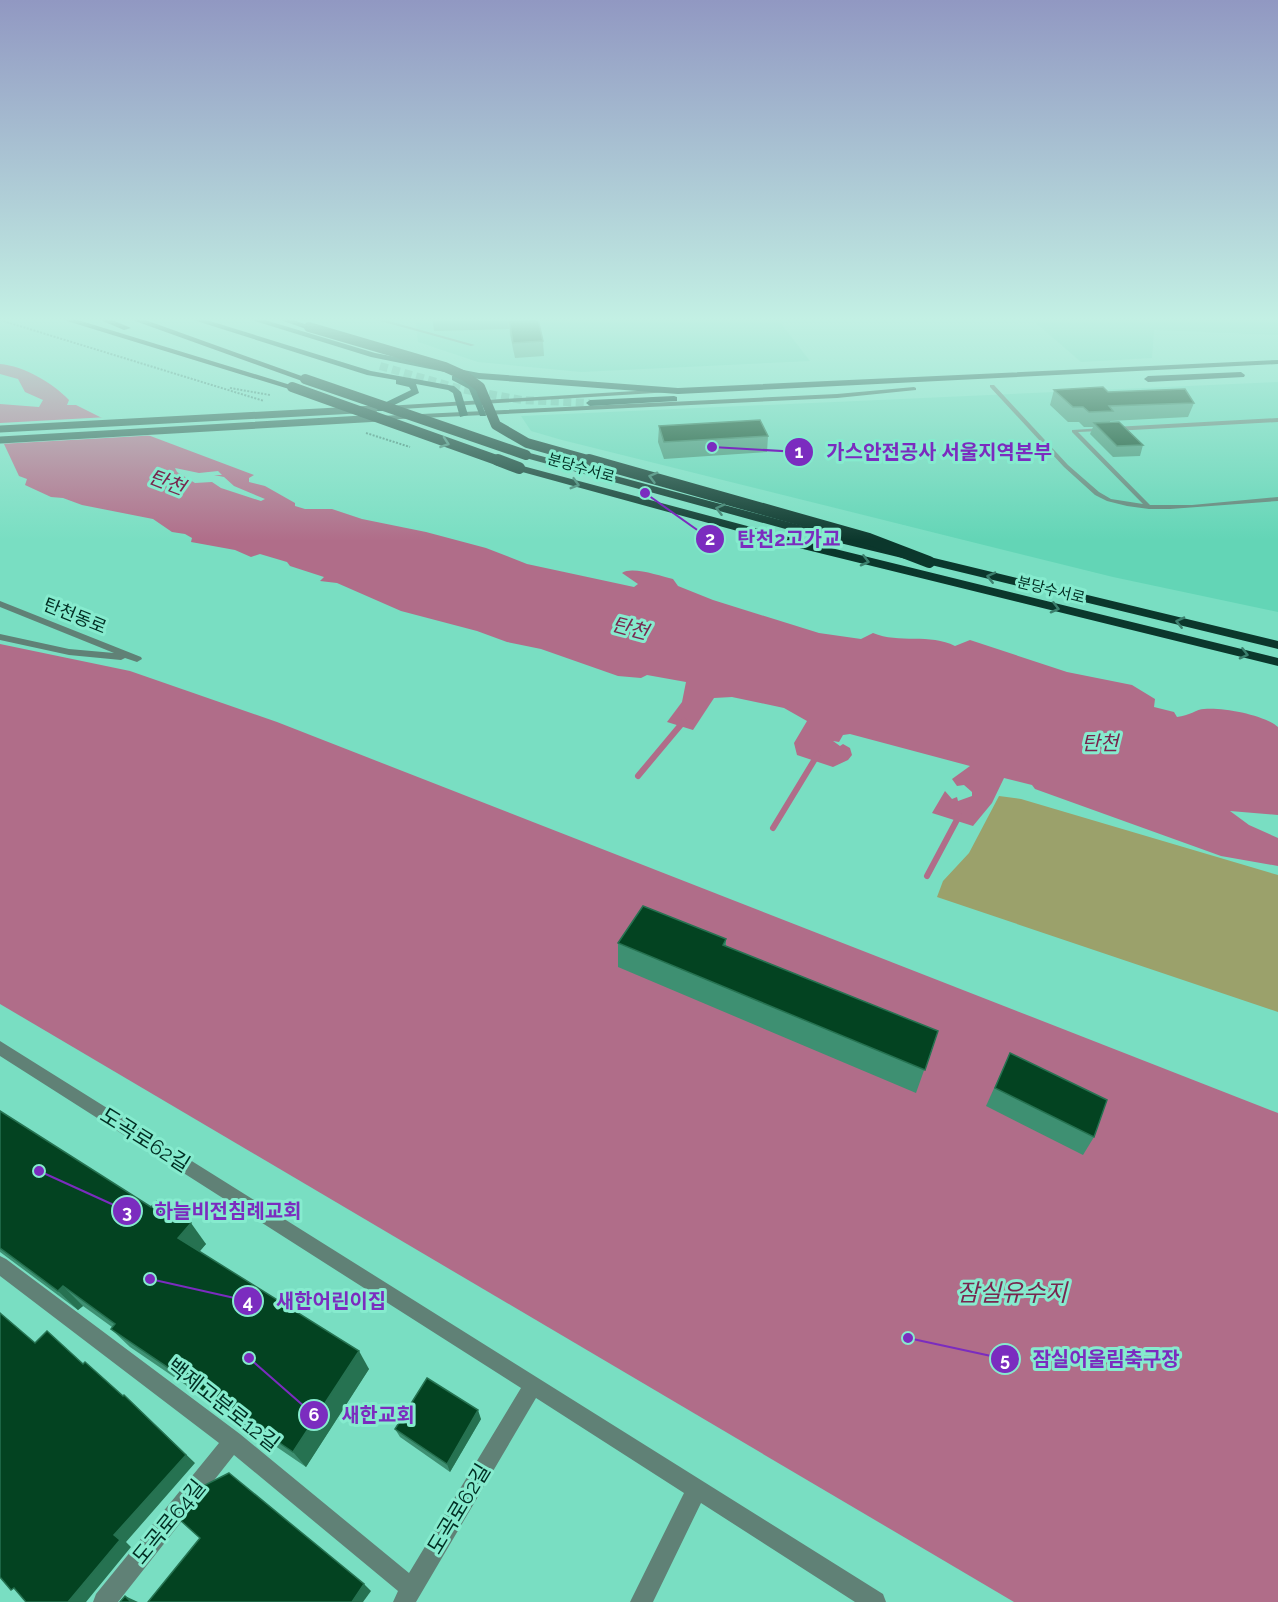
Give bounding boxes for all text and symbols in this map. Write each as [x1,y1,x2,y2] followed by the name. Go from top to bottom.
[784,433,1063,471] callout: 가스안전공사 서울지역본부
[439,435,450,448] one-way arrow
[826,440,1052,464] text: 가스안전공사 서울지역본부
[795,441,804,462] text: 1
[545,450,617,486] street label: 분당수서로
[146,464,191,501] water label: 탄천
[648,472,659,484] one-way arrow
[569,477,580,489] one-way arrow
[715,504,726,516] one-way arrow
[695,520,852,558] callout: 탄천2고가교
[737,527,841,551] text: 탄천2고가교
[705,528,715,549] text: 2
[860,554,870,567] one-way arrow
[986,571,996,584] one-way arrow
[1015,573,1087,607] street label: 분당수서로
[41,593,110,638] street label: 탄천동로
[1049,600,1059,613] one-way arrow
[609,612,653,645] water label: 탄천
[1175,617,1185,630] one-way arrow
[1239,646,1249,659] one-way arrow
[1082,731,1121,755] water label: 탄천
[96,1102,195,1177] street label: 도곡로62길
[112,1192,314,1230] callout: 하늘비전침례교회
[154,1199,302,1223] text: 하늘비전침례교회
[122,1201,132,1222] text: 3
[957,1278,1069,1307] water label: 잠실유수지
[233,1282,398,1320] callout: 새한어린이집
[276,1289,386,1313] text: 새한어린이집
[243,1291,253,1312] text: 4
[990,1340,1191,1378] callout: 잠실어울림축구장
[1032,1347,1180,1371] text: 잠실어울림축구장
[1000,1349,1010,1370] text: 5
[162,1353,285,1456] street label: 백제고분로12길
[299,1396,427,1434] callout: 새한교회
[341,1403,415,1427] text: 새한교회
[309,1404,320,1425] text: 6
[422,1459,495,1558] street label: 도곡로62길
[127,1474,210,1569] street label: 도곡로64길

